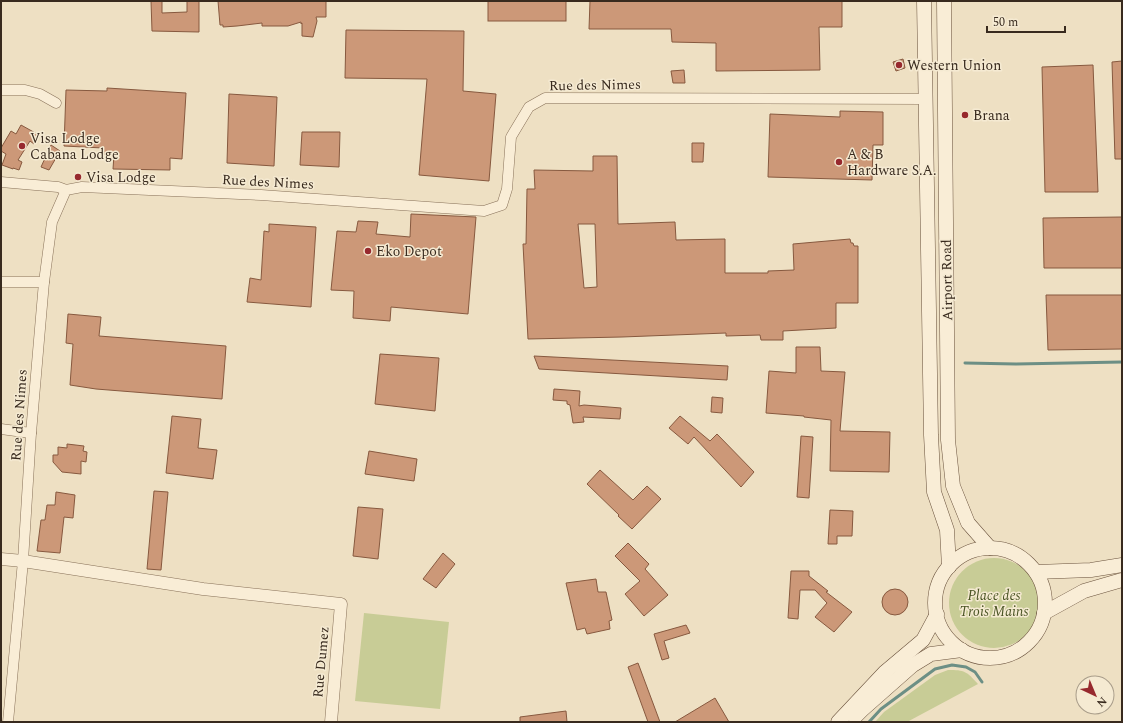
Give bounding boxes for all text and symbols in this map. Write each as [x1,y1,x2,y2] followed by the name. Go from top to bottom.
[987,8,1065,34] scale bar
[993,13,1018,32] text: 50 m
[907,55,1001,76] place label: Western Union
[894,60,904,70] marker: Western Union
[549,74,641,96] street label: Rue des Nimes
[973,105,1010,126] place label: Brana
[960,110,970,120] marker: Brana
[30,128,119,165] place label: Visa Lodge Cabana Lodge
[17,141,27,151] marker: Visa Lodge Cabana Lodge
[847,144,937,181] place label: A & B Hardware S.A.
[834,157,844,167] marker: A & B Hardware S.A.
[86,167,156,188] place label: Visa Lodge
[222,169,314,195] street label: Rue des Nimes
[73,172,83,182] marker: Visa Lodge
[936,239,958,321] street label: Airport Road
[376,241,442,262] place label: Eko Depot
[363,246,373,256] marker: Eko Depot
[5,368,33,462] street label: Rue des Nimes
[960,585,1028,622] park label: Place des Trois Mains
[307,625,335,699] street label: Rue Dumez
[1075,675,1115,715] north arrow
[1092,693,1111,711] text: N

